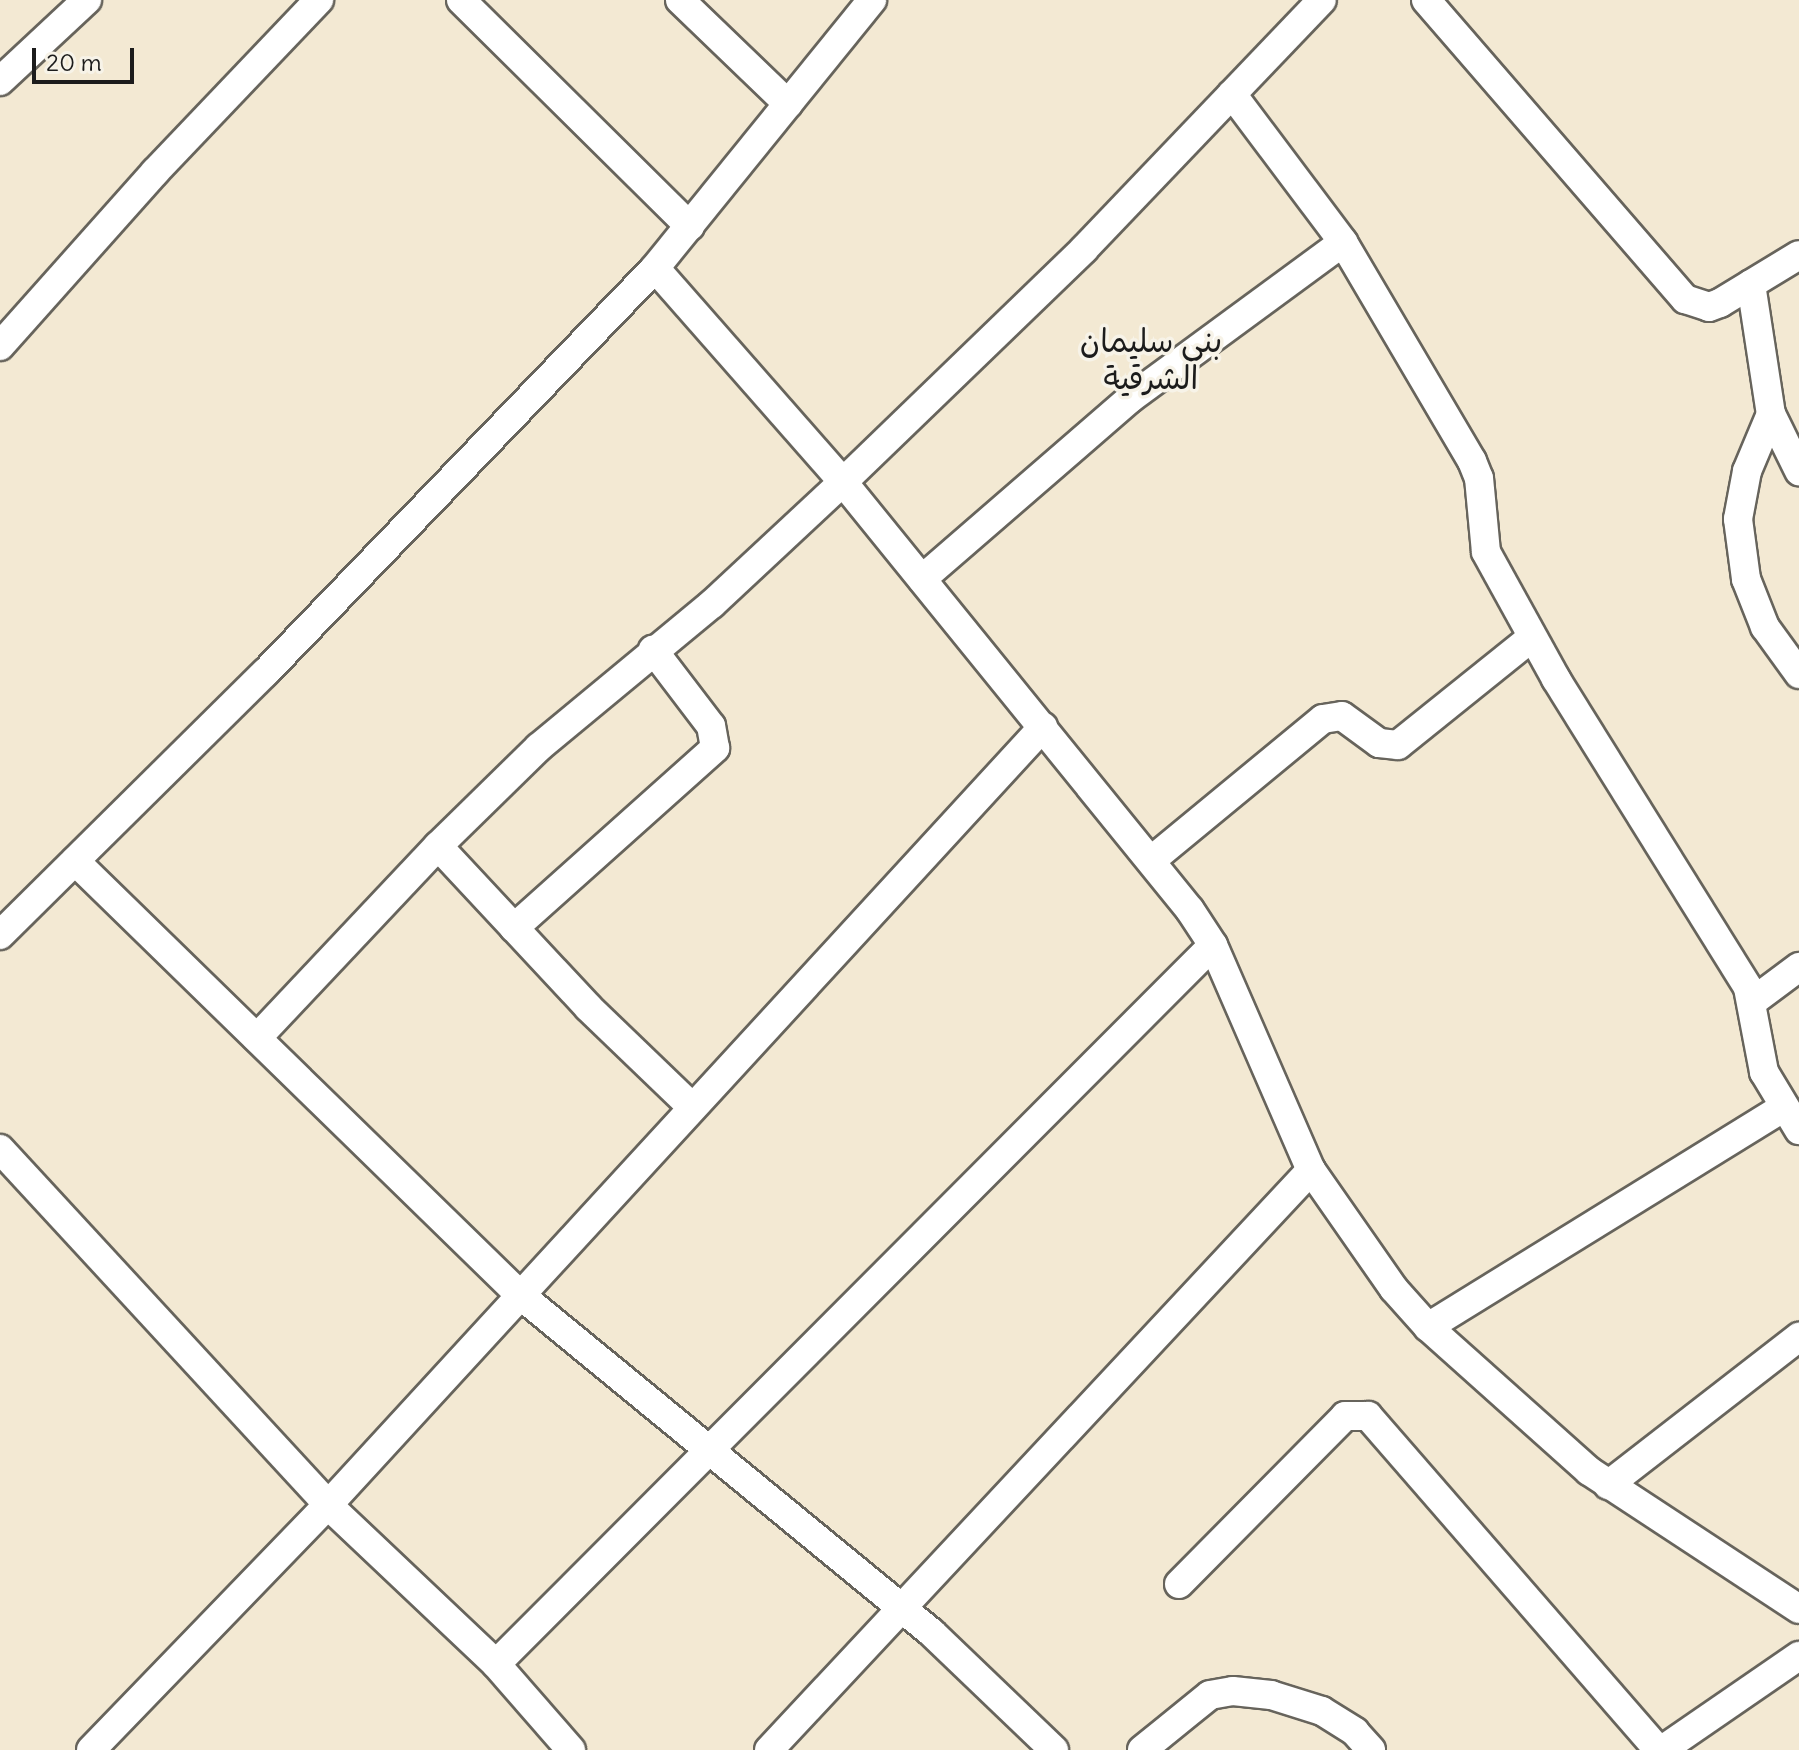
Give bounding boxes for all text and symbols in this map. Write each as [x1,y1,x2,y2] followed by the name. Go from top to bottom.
[36,32,138,82] scale bar
[46,47,102,77] text: 20 m
[1080,323,1222,398] district label: بني سليمان الشرقية

